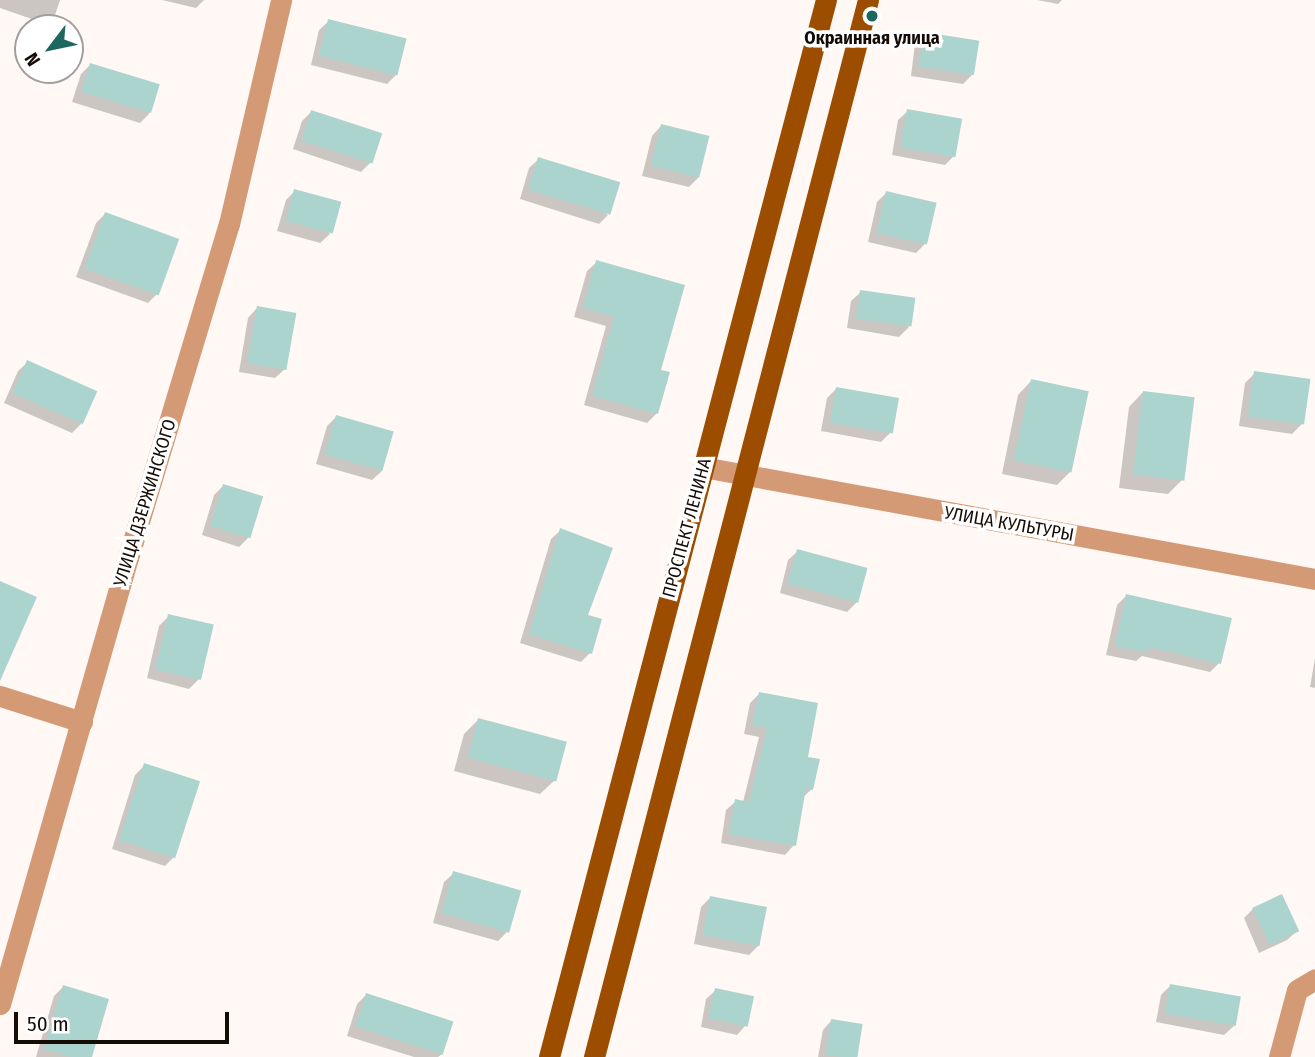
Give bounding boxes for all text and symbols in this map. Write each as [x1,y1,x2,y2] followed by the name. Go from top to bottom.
[864,8,880,24] marker: Окраинная улица
[14,14,84,84] north arrow
[804,27,940,49] place label: Окраинная улица
[20,48,45,70] text: N
[109,417,181,589] street label: УЛИЦА ДЗЕРЖИНСКОГО
[658,456,716,600] street label: ПРОСПЕКТ ЛЕНИНА
[943,502,1075,546] street label: УЛИЦА КУЛЬТУРЫ
[18,998,233,1042] scale bar
[27,1011,69,1037] text: 50 m

